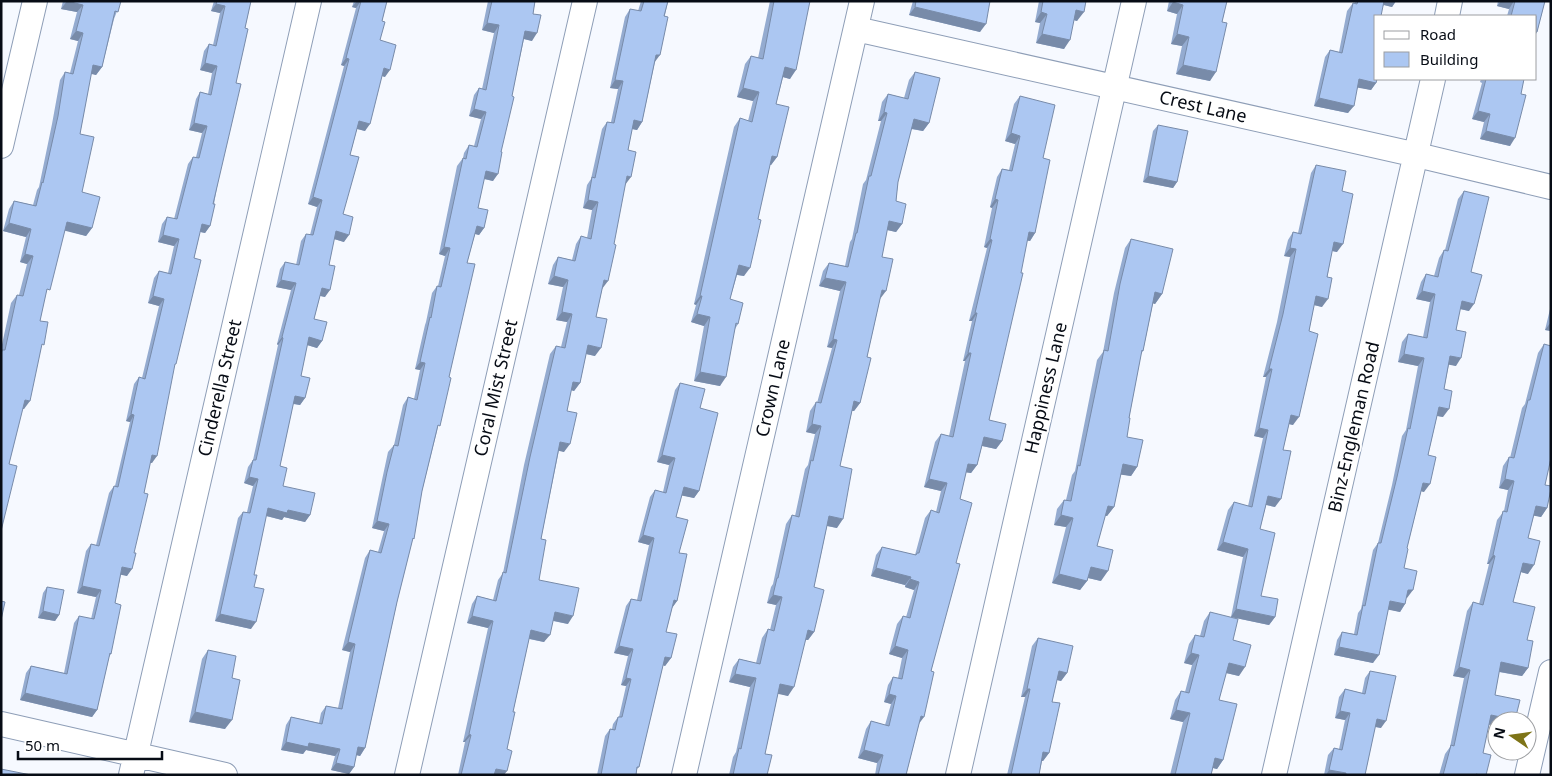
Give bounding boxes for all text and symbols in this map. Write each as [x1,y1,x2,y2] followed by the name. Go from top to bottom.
[1374,15,1537,80] legend
[1420,24,1456,44] text: Road
[1420,49,1478,69] text: Building
[1157,84,1249,128] street label: Crest Lane
[192,316,247,459] street label: Cinderella Street
[468,316,523,459] street label: Coral Mist Street
[1018,320,1072,456] street label: Happiness Lane
[749,336,795,439] street label: Crown Lane
[1322,339,1384,515] street label: Binz-Engleman Road
[1487,711,1537,761] north arrow
[1488,725,1509,741] text: N
[18,728,161,760] scale bar
[25,735,60,755] text: 50 m

